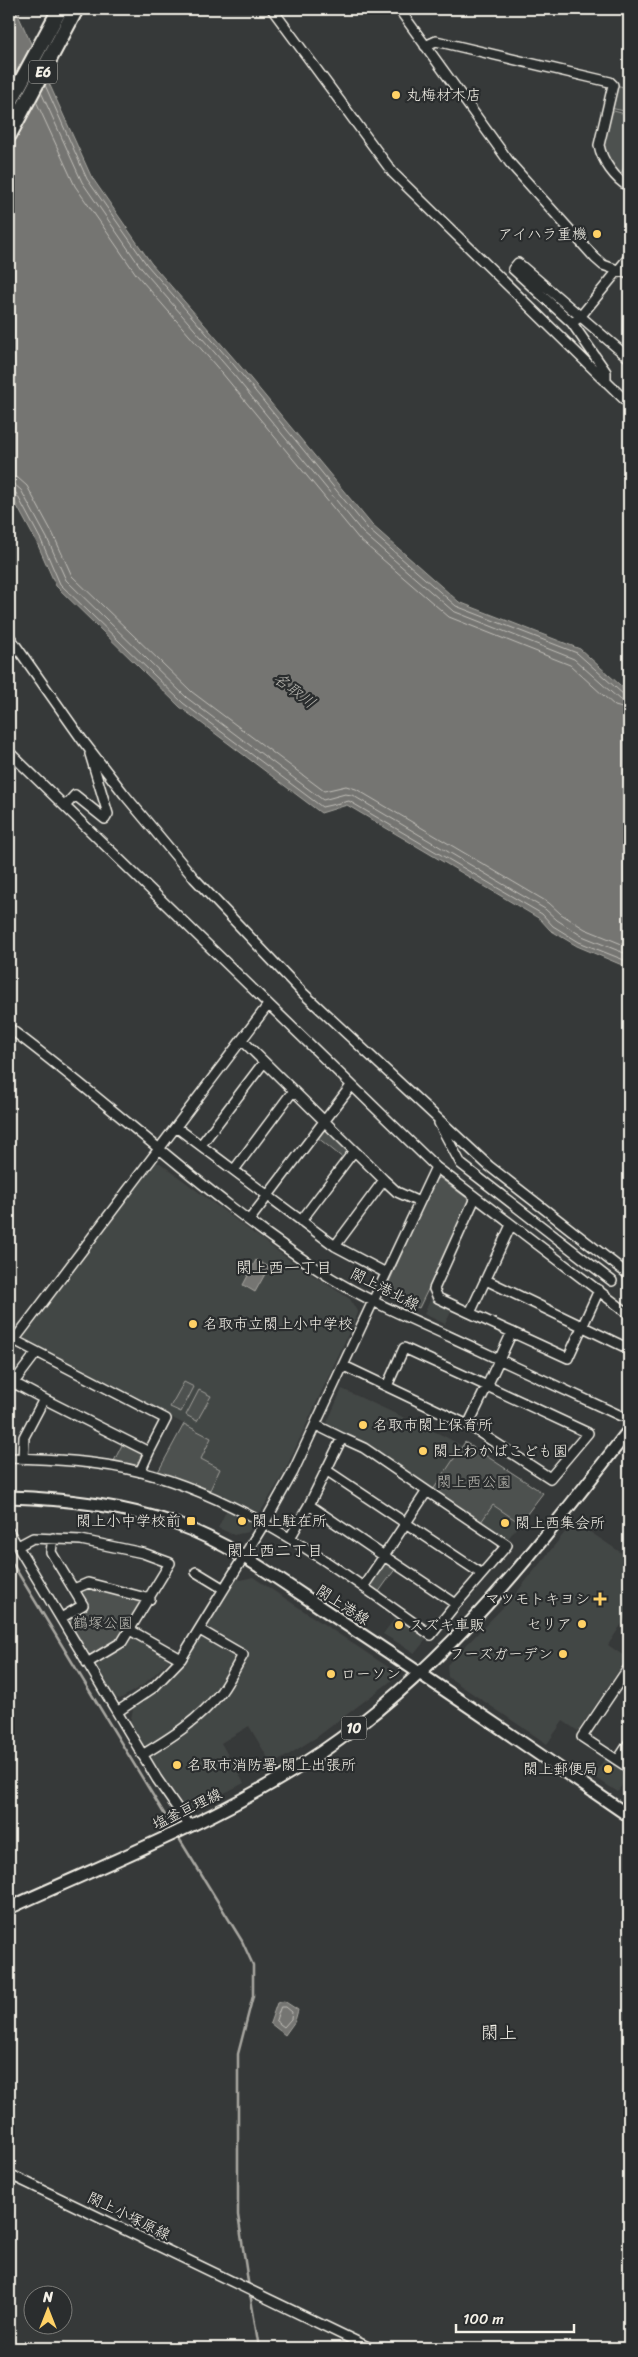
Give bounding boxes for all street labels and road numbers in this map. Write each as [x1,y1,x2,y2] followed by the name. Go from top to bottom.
[29,61,57,84] road number: E6
[346,1260,424,1318] street label: 閖上港北線
[311,1578,375,1632] street label: 閖上港線
[342,1716,366,1740] road number: 10
[148,1781,226,1837] street label: 塩釜亘理線
[83,2185,175,2247] street label: 閖上小塚原線

